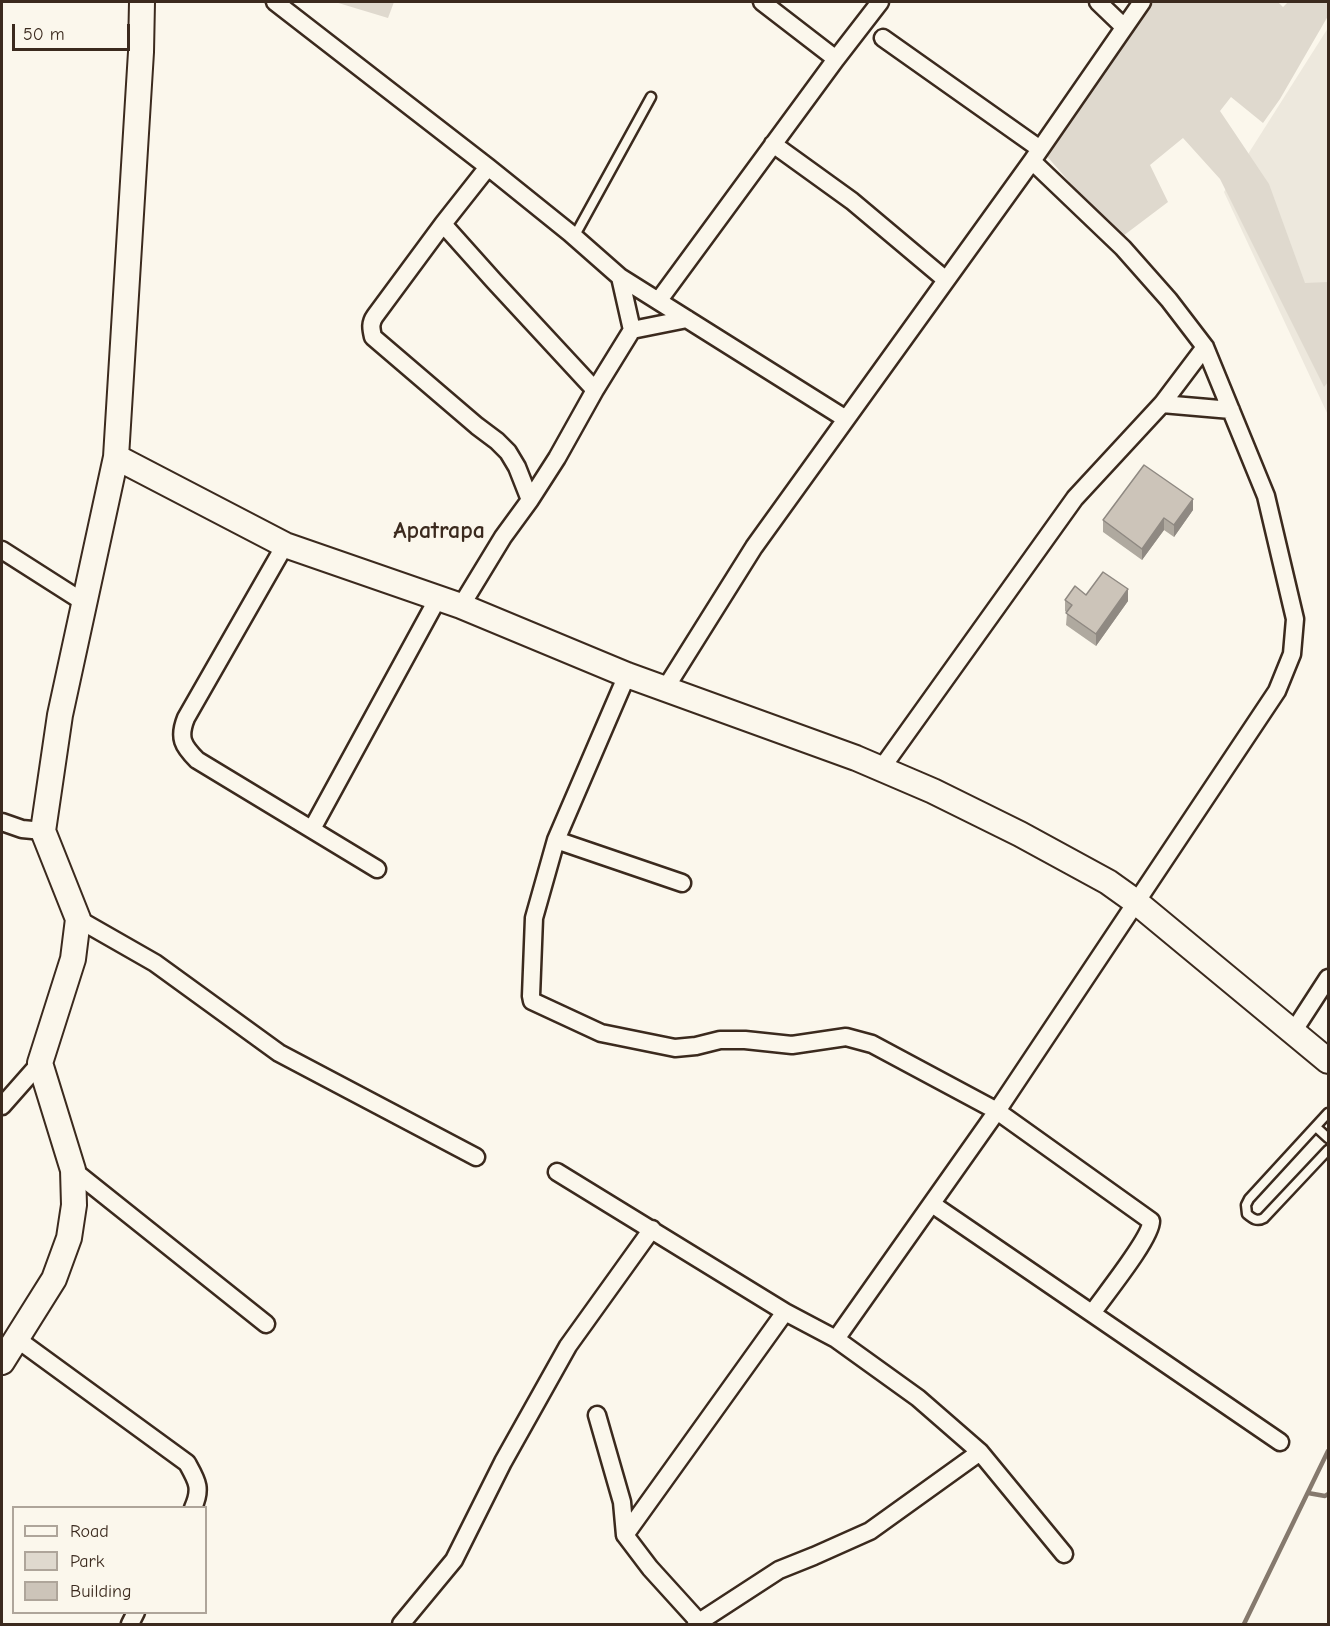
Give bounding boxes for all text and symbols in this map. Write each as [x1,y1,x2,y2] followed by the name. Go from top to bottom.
[15,12,134,50] scale bar
[23,24,65,45] text: 50 m
[393,517,485,545] district label: Apatrapa
[12,1506,207,1614] legend
[70,1521,109,1542] text: Road
[70,1551,104,1572] text: Park
[70,1581,132,1602] text: Building

